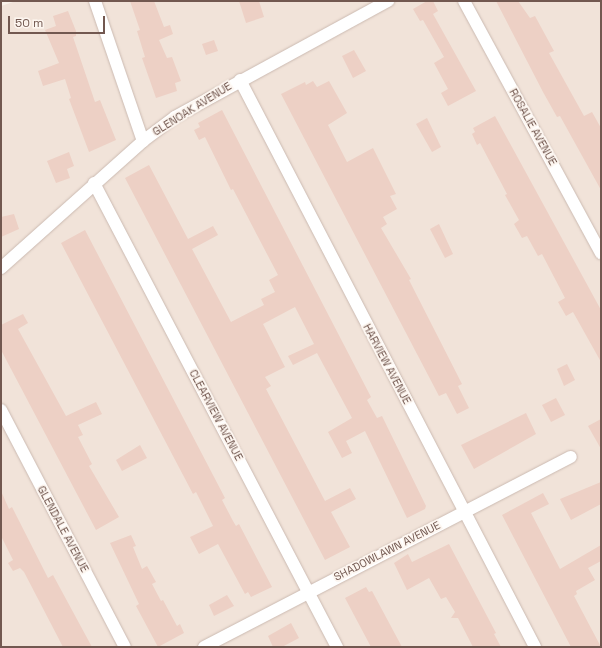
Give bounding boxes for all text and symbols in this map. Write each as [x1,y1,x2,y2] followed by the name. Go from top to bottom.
[10,8,107,34] scale bar
[15,15,43,31] text: 50 m
[150,79,234,139] street label: GLENOAK AVENUE
[506,86,560,168] street label: ROSALIE AVENUE
[360,321,414,407] street label: HARVIEW AVENUE
[186,367,246,463] street label: CLEARVIEW AVENUE
[35,483,91,575] street label: GLENDALE AVENUE
[332,518,442,584] street label: SHADOWLAWN AVENUE

